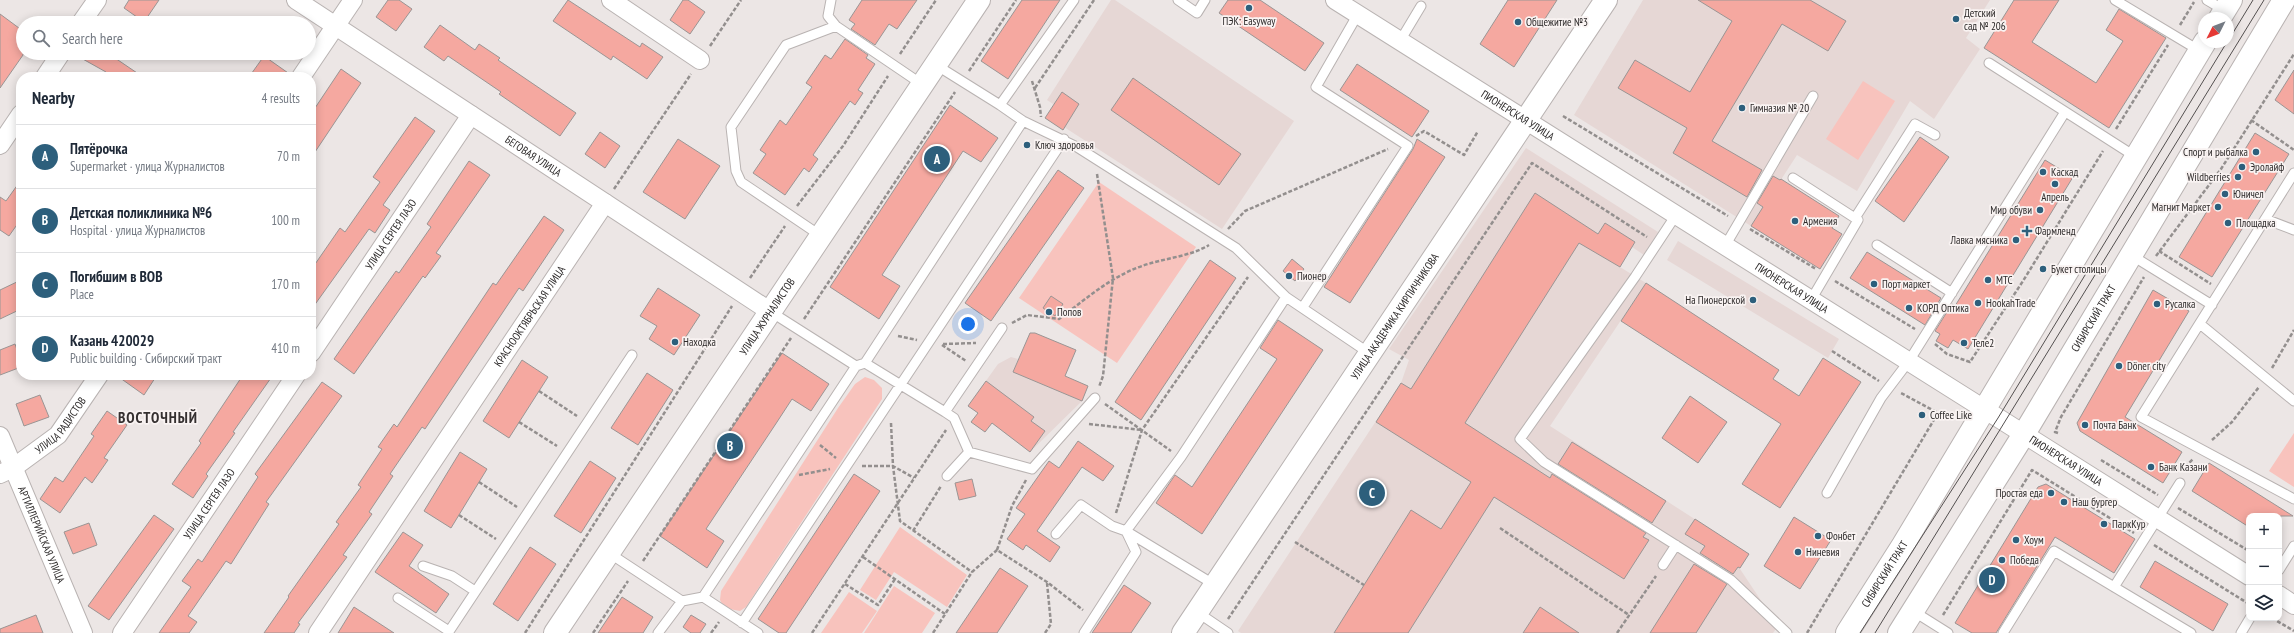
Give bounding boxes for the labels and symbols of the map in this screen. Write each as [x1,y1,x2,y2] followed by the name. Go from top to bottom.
[1244,3,1254,13] marker: ПЭК: Easyway
[1964,6,2006,33] place label: Детский сад № 206
[2198,12,2234,48] north arrow
[1222,14,1276,28] place label: ПЭК: Easyway
[1951,14,1961,24] marker: Детский сад № 206
[1526,15,1588,29] place label: Общежитие №3
[1513,17,1523,27] marker: Общежитие №3
[1479,87,1558,144] street label: ПИОНЕРСКАЯ УЛИЦА
[1750,101,1809,115] place label: Гимназия № 20
[1737,103,1747,113] marker: Гимназия № 20
[503,132,565,180] street label: БЕГОВАЯ УЛИЦА
[1035,138,1094,152] place label: Ключ здоровья
[1022,140,1032,150] marker: Ключ здоровья
[924,144,950,174] pin: A
[2183,145,2248,159] place label: Спорт и рыбалка
[2251,147,2261,157] marker: Спорт и рыбалка
[2250,160,2284,174] place label: Эролайф
[2237,162,2247,172] marker: Эролайф
[2051,165,2078,179] place label: Каскад
[2038,167,2048,177] marker: Каскад
[2187,170,2230,184] place label: Wildberries
[2233,172,2243,182] marker: Wildberries
[2050,179,2060,189] marker: Апрель
[2233,187,2264,201] place label: Юничел
[2220,189,2230,199] marker: Юничел
[2041,190,2069,204] place label: Апрель
[362,196,419,272] street label: УЛИЦА СЕРГЕЯ ЛАЗО
[2152,200,2210,214] place label: Магнит Маркет
[2213,202,2223,212] marker: Магнит Маркет
[1990,203,2032,217] place label: Мир обуви
[2035,205,2045,215] marker: Мир обуви
[1803,214,1837,228] place label: Армения
[1790,216,1800,226] marker: Армения
[2236,216,2276,230] place label: Площадка
[2223,218,2233,228] marker: Площадка
[2035,224,2076,238] place label: Фармленд
[2022,226,2032,236] marker: Фармленд
[1949,233,2008,247] place label: Лавка мясника
[2011,235,2021,245] marker: Лавка мясника
[1348,250,1442,382] street label: УЛИЦА АКАДЕМИКА КИРПИЧНИКОВА
[1753,260,1832,317] street label: ПИОНЕРСКАЯ УЛИЦА
[491,262,569,369] street label: КРАСНООКТЯБРЬСКАЯ УЛИЦА
[2051,262,2106,276] place label: Букет столицы
[2038,264,2048,274] marker: Букет столицы
[1297,269,1327,283] place label: Пионер
[1284,271,1294,281] marker: Пионер
[1996,273,2013,287] place label: МТС
[736,275,798,358] street label: УЛИЦА ЖУРНАЛИСТОВ
[1983,275,1993,285] marker: МТС
[1882,277,1930,291] place label: Порт маркет
[1869,279,1879,289] marker: Порт маркет
[2068,282,2119,354] street label: СИБИРСКИЙ ТРАКТ
[1685,293,1745,307] place label: На Пионерской
[1748,295,1758,305] marker: На Пионерской
[1986,296,2036,310] place label: HookahTrade
[2165,297,2196,311] place label: Русалка
[1973,298,1983,308] marker: HookahTrade
[2152,299,2162,309] marker: Русалка
[1917,301,1969,315] place label: КОРД Оптика
[1904,303,1914,313] marker: КОРД Оптика
[1057,305,1082,319] place label: Попов
[1044,307,1054,317] marker: Попов
[958,314,978,334] your location
[683,335,716,349] place label: Находка
[1972,336,1994,350] place label: Теле2
[670,337,680,347] marker: Находка
[1959,338,1969,348] marker: Теле2
[2127,359,2167,373] place label: Döner city
[2114,361,2124,371] marker: Döner city
[32,394,89,457] street label: УЛИЦА РАДИСТОВ
[118,408,198,427] district label: ВОСТОЧНЫЙ
[1930,408,1972,422] place label: Coffee Like
[1917,410,1927,420] marker: Coffee Like
[2093,418,2137,432] place label: Почта Банк
[2080,420,2090,430] marker: Почта Банк
[717,431,743,461] pin: B
[2027,432,2106,489] street label: ПИОНЕРСКАЯ УЛИЦА
[2159,460,2208,474] place label: Банк Казани
[2146,462,2156,472] marker: Банк Казани
[180,466,238,542] street label: УЛИЦА СЕРГЕЯ ЛАЗО
[1359,478,1385,508] pin: C
[15,484,69,586] street label: АРТИЛЛЕРИЙСКАЯ УЛИЦА
[1996,486,2043,500] place label: Простая еда
[2046,488,2056,498] marker: Простая еда
[2072,495,2117,509] place label: Наш бургер
[2059,497,2069,507] marker: Наш бургер
[2112,517,2146,531] place label: ПаркКур
[2099,519,2109,529] marker: ПаркКур
[1826,529,1856,543] place label: Фонбет
[1813,531,1823,541] marker: Фонбет
[2024,533,2044,547] place label: Хоум
[2011,535,2021,545] marker: Хоум
[1858,538,1911,610] street label: СИБИРСКИЙ ТРАКТ
[1806,545,1840,559] place label: Ниневия
[1793,547,1803,557] marker: Ниневия
[2010,553,2039,567] place label: Победа
[1997,555,2007,565] marker: Победа
[1979,565,2005,595] pin: D

